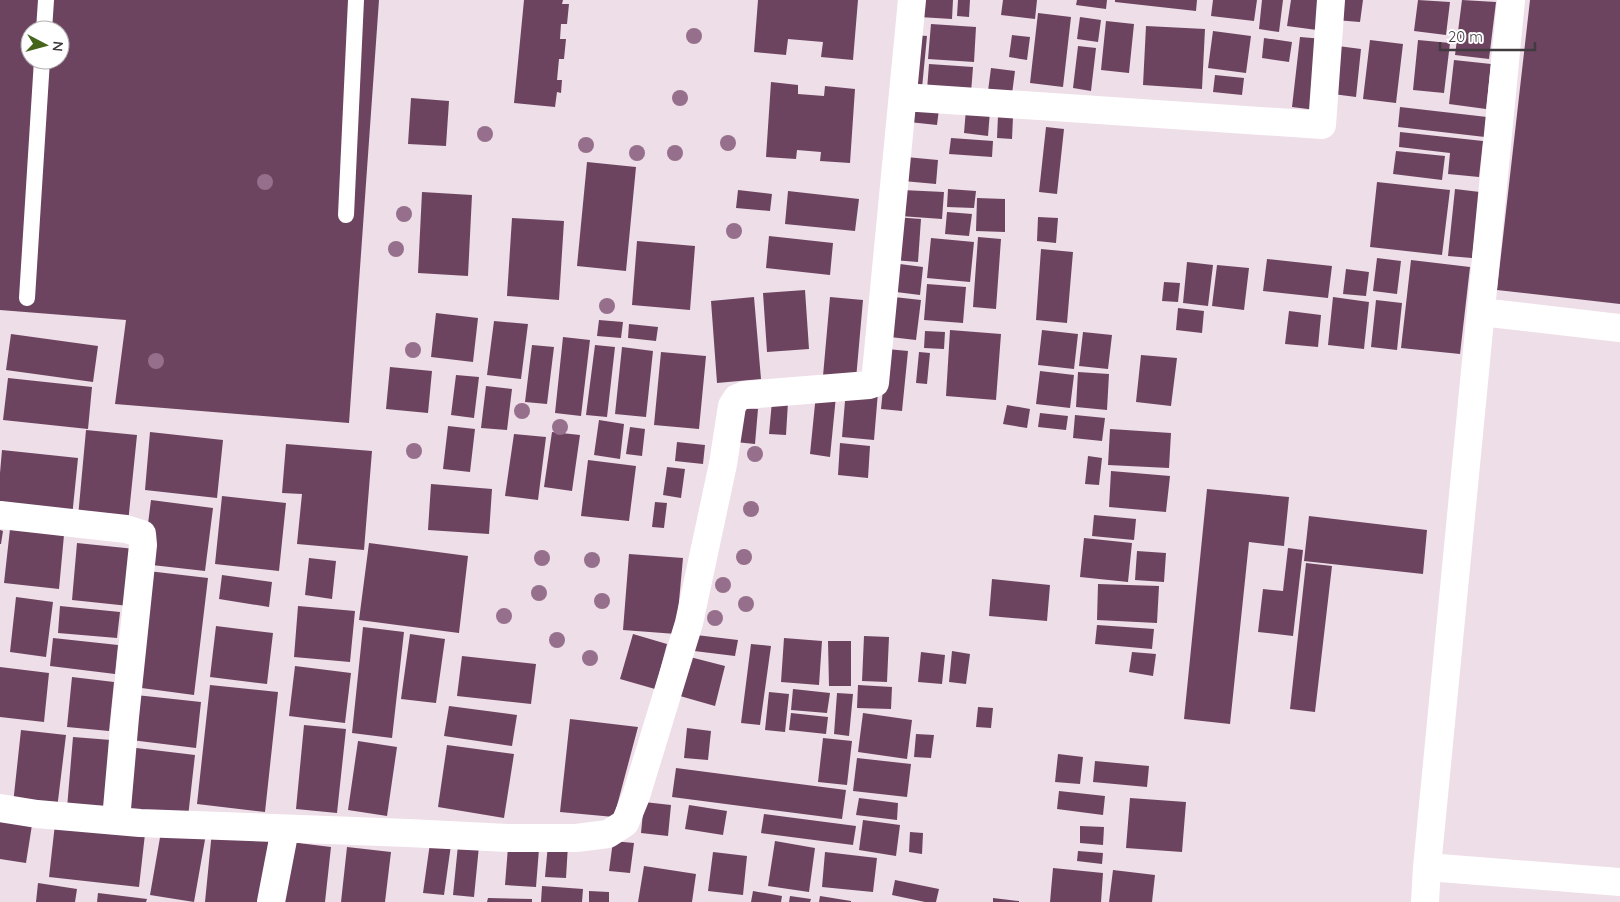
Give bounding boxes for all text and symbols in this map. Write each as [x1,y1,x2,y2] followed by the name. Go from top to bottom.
[20,20,70,70] north arrow
[1440,20,1535,52] scale bar
[1448,27,1483,46] text: 20 m
[48,40,67,52] text: N

